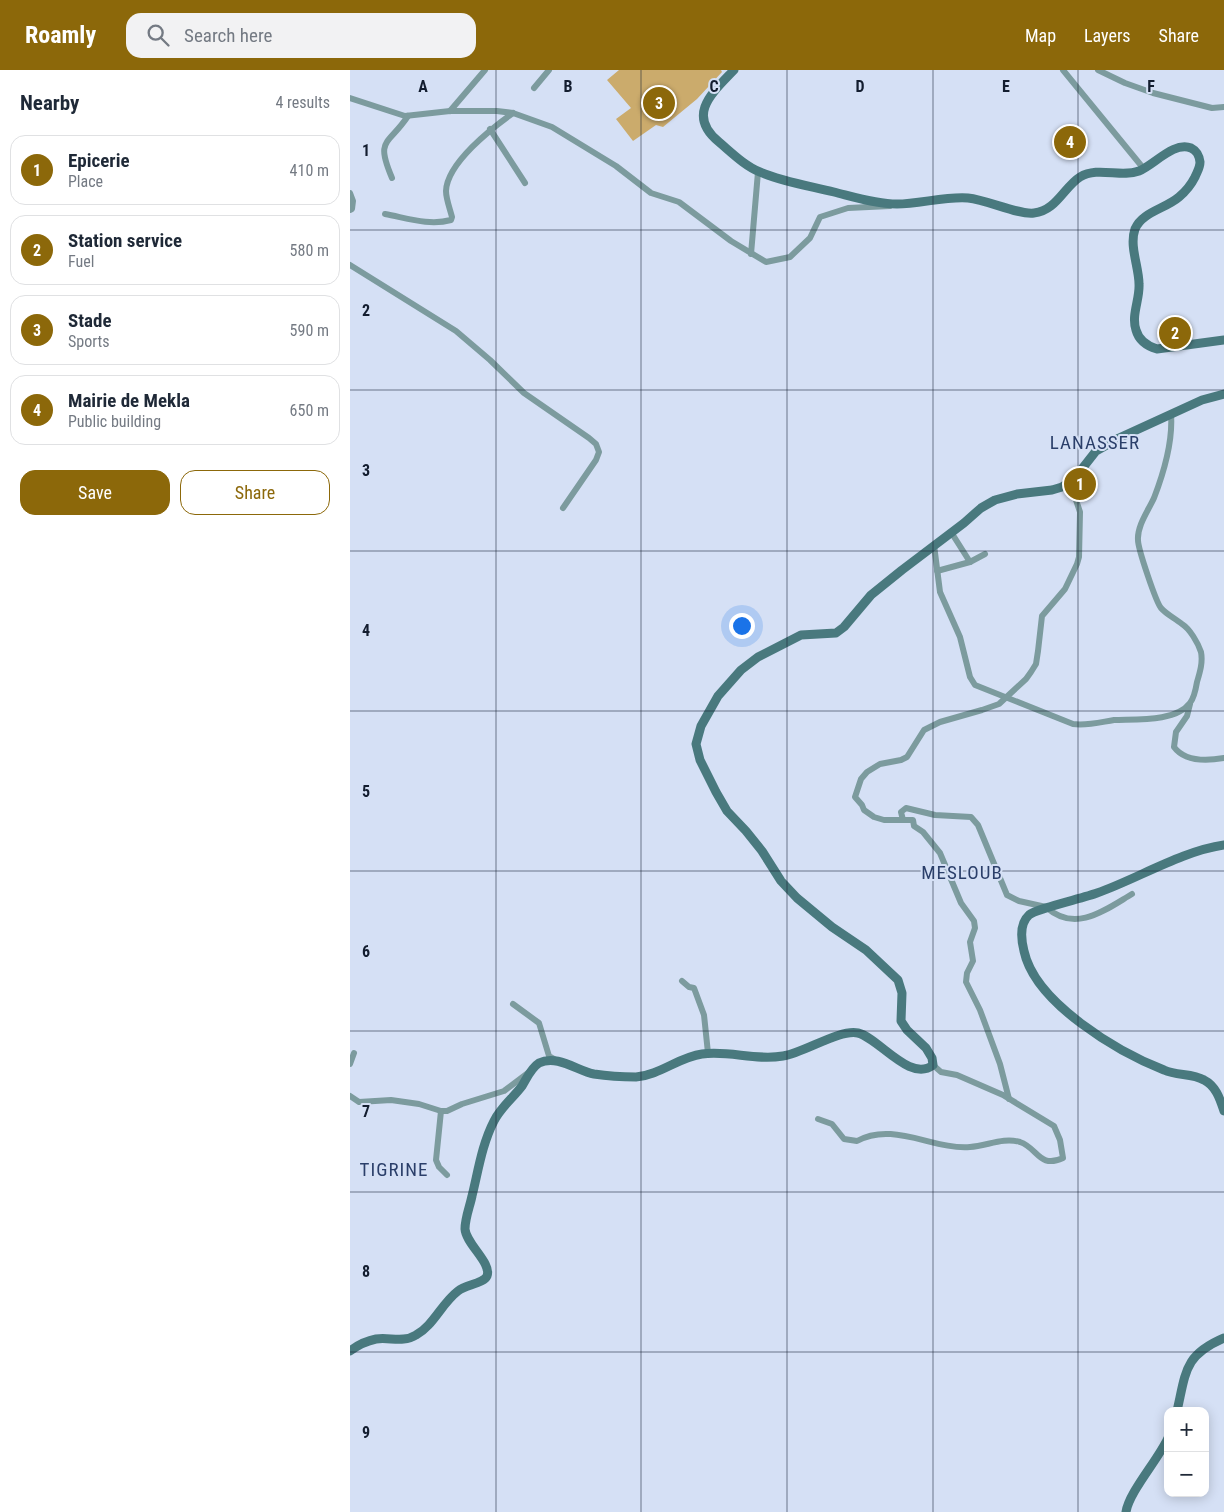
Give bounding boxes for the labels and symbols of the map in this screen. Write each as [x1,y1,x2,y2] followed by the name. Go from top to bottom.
[418,77,428,96] text: A
[564,77,573,96] text: B
[709,77,719,96] text: C
[855,77,865,96] text: D
[1002,77,1010,96] text: E
[1147,77,1155,96] text: F
[643,84,675,122] pin: 3
[1054,123,1086,161] pin: 4
[362,141,370,160] text: 1
[362,301,370,320] text: 2
[1159,314,1191,352] pin: 2
[1050,431,1140,454] district label: LANASSER
[362,461,370,480] text: 3
[1064,465,1096,503] pin: 1
[729,613,755,639] your location
[362,621,370,640] text: 4
[362,782,370,801] text: 5
[921,861,1003,884] district label: MESLOUB
[362,942,370,961] text: 6
[362,1102,370,1121] text: 7
[360,1158,428,1181] district label: TIGRINE
[362,1262,370,1281] text: 8
[362,1423,370,1442] text: 9

